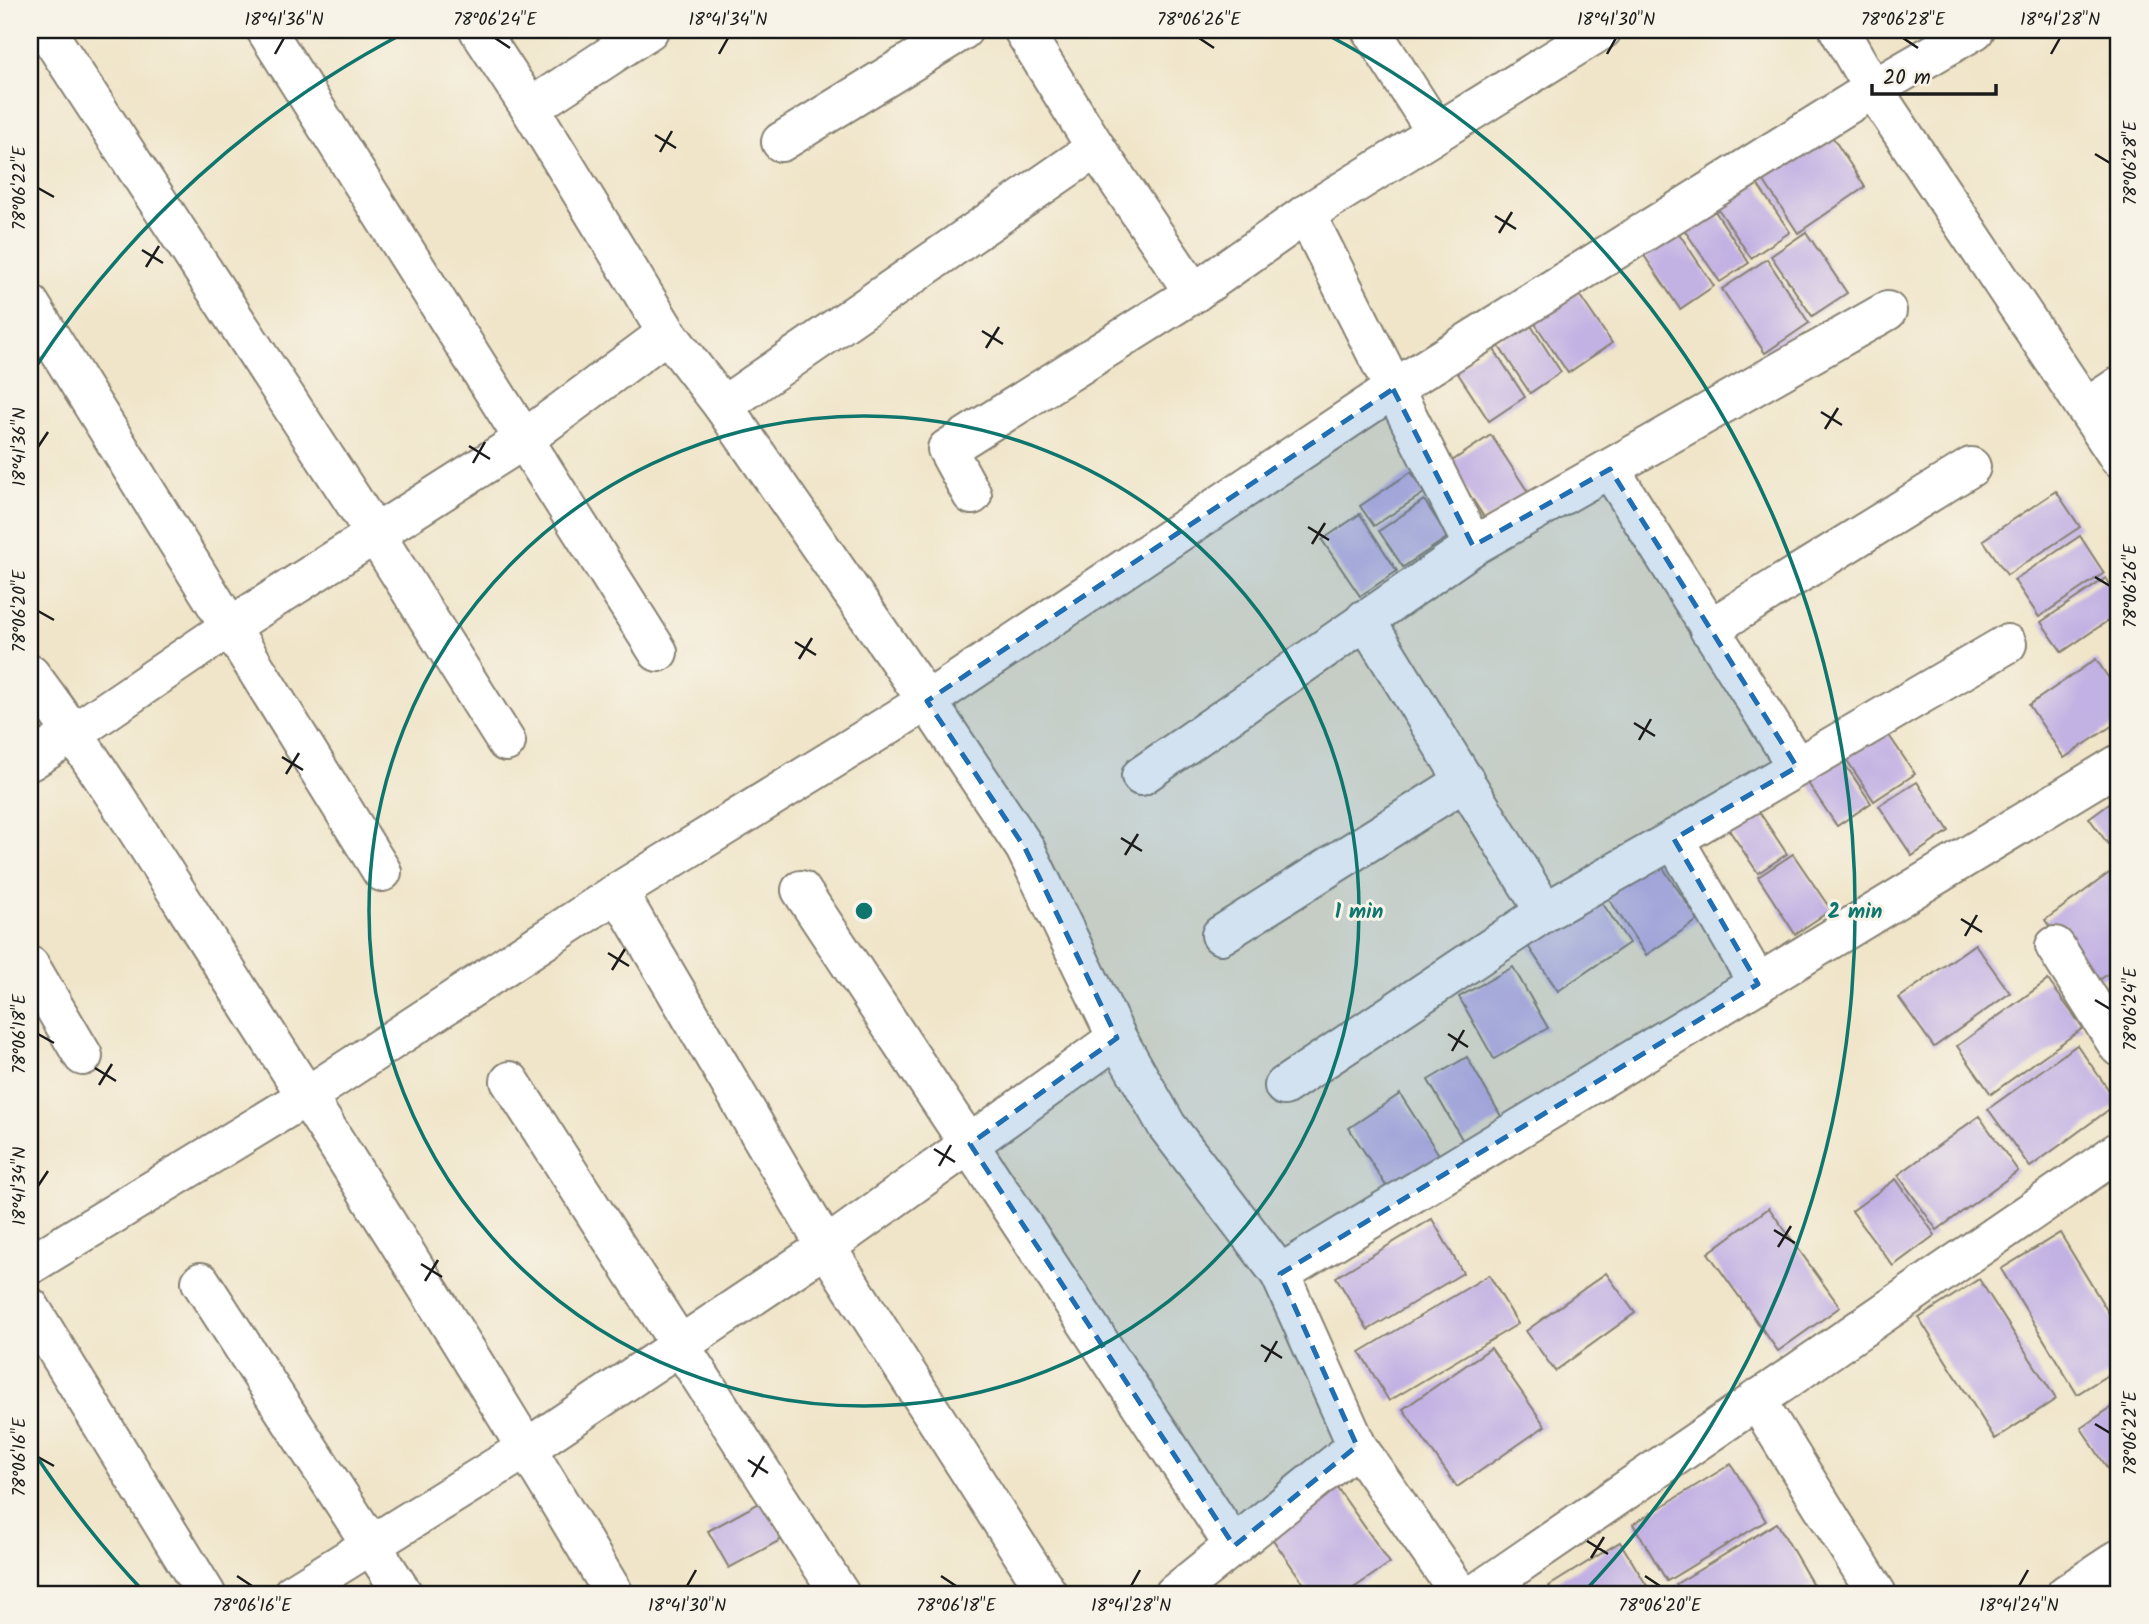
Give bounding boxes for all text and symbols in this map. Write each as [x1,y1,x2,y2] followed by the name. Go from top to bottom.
[244,6,324,35] text: 18°41'36"N
[453,6,537,35] text: 78°06'24"E
[688,6,768,35] text: 18°41'34"N
[1157,6,1241,35] text: 78°06'26"E
[1577,6,1655,35] text: 18°41'30"N
[1861,6,1946,35] text: 78°06'28"E
[2020,6,2100,35] text: 18°41'28"N
[1872,52,1997,96] scale bar
[1883,62,1931,95] text: 20 m
[2117,120,2146,205] text: 78°06'28"E
[6,145,35,230] text: 78°06'22"E
[6,407,35,487] text: 18°41'36"N
[2117,544,2146,628] text: 78°06'26"E
[6,569,35,652] text: 78°06'20"E
[1335,896,1383,929] text: 1 min
[1828,896,1882,929] text: 2 min
[852,899,876,923] centre of rings
[2117,967,2146,1051] text: 78°06'24"E
[6,994,35,1074] text: 78°06'18"E
[6,1146,35,1226] text: 18°41'34"N
[2117,1390,2146,1475] text: 78°06'22"E
[6,1417,35,1497] text: 78°06'16"E
[212,1592,292,1621] text: 78°06'16"E
[648,1592,726,1621] text: 18°41'30"N
[916,1592,996,1621] text: 78°06'18"E
[1091,1592,1171,1621] text: 18°41'28"N
[1619,1592,1702,1621] text: 78°06'20"E
[1979,1592,2059,1621] text: 18°41'24"N

